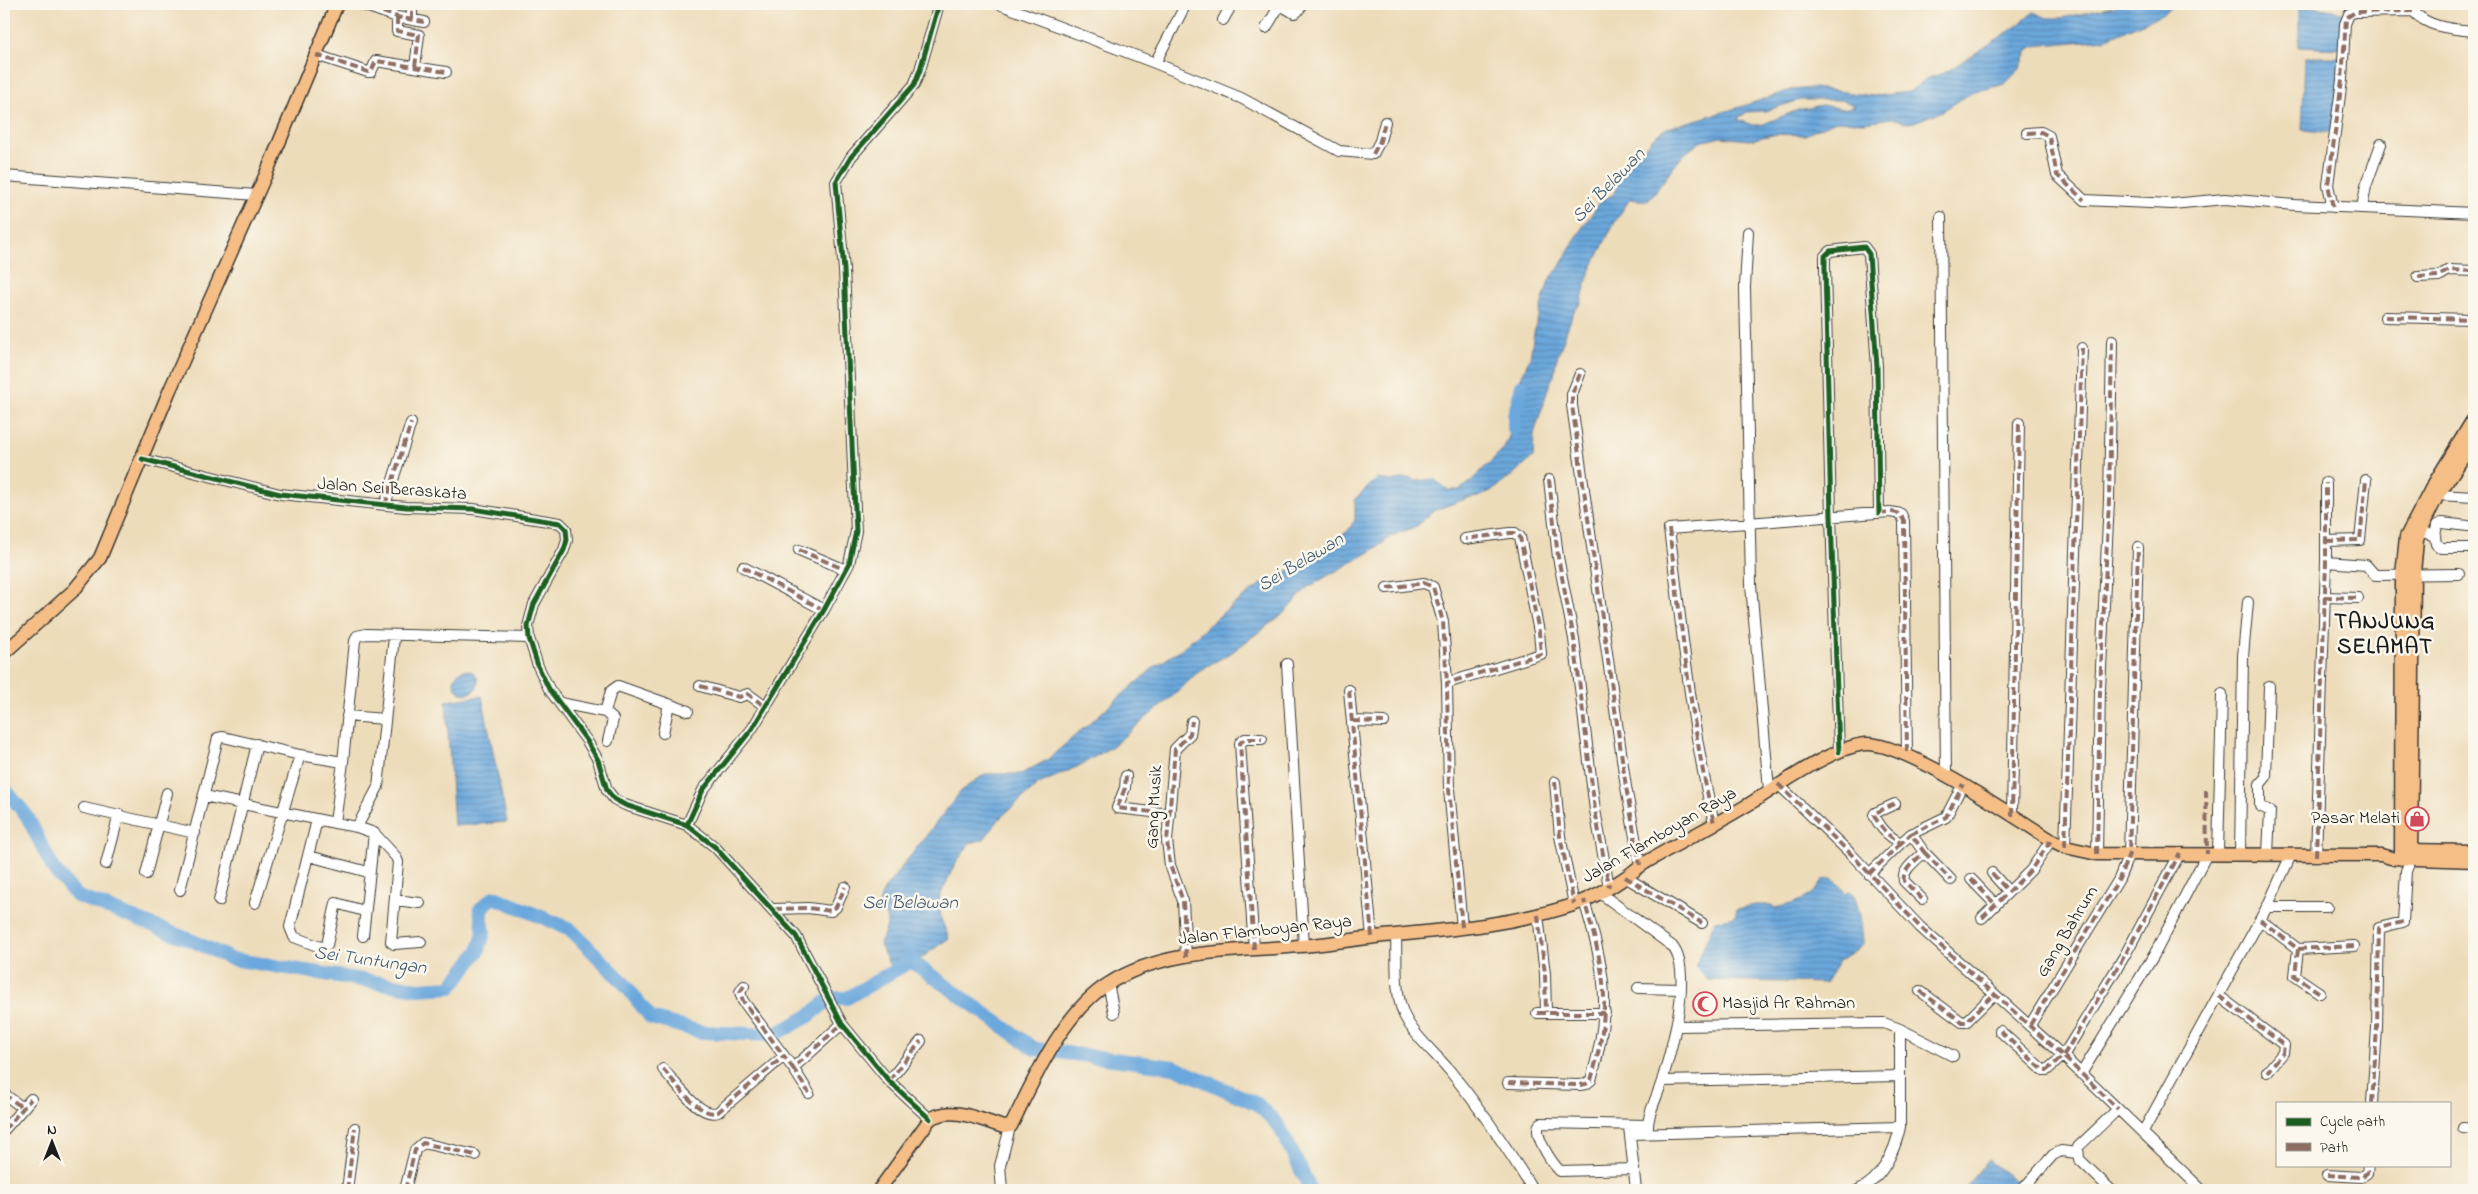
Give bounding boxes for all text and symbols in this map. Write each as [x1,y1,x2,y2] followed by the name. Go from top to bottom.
[1566,142,1652,230] water label: Sei Belawan
[316,472,468,508] street label: Jalan Sei Beraskata
[1253,526,1350,599] water label: Sei Belawan
[2334,607,2436,664] district label: TANJUNG SELAMAT
[1140,764,1171,850] street label: Gang Musik
[1578,781,1742,891] street label: Jalan Flamboyan Raya
[2311,806,2400,832] place label: Pasar Melati
[2404,806,2430,832] shop icon: Pasar Melati
[2030,881,2106,983] street label: Gang Bahrum
[862,890,958,917] water label: Sei Belawan
[1177,909,1353,953] street label: Jalan Flamboyan Raya
[312,940,429,983] water label: Sei Tuntungan
[1692,991,1718,1017] mosque icon: Masjid Ar Rahman
[1722,991,1855,1017] place label: Masjid Ar Rahman
[2276,1102,2450,1166] legend
[2320,1111,2385,1134] text: Cycle path
[28,1116,78,1166] north arrow
[47,1120,57,1141] text: N
[2320,1137,2348,1159] text: Path

